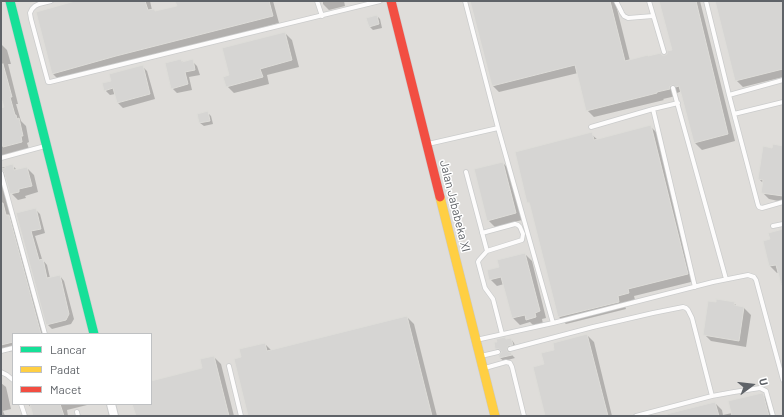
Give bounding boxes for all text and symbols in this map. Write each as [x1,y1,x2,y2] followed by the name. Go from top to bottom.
[437,159,473,253] street label: Jalan Jababeka XI
[12,333,152,405] legend
[50,342,86,356] text: Lancar
[50,362,80,376] text: Padat
[732,365,772,405] north arrow
[757,377,771,387] text: U
[50,382,82,396] text: Macet

